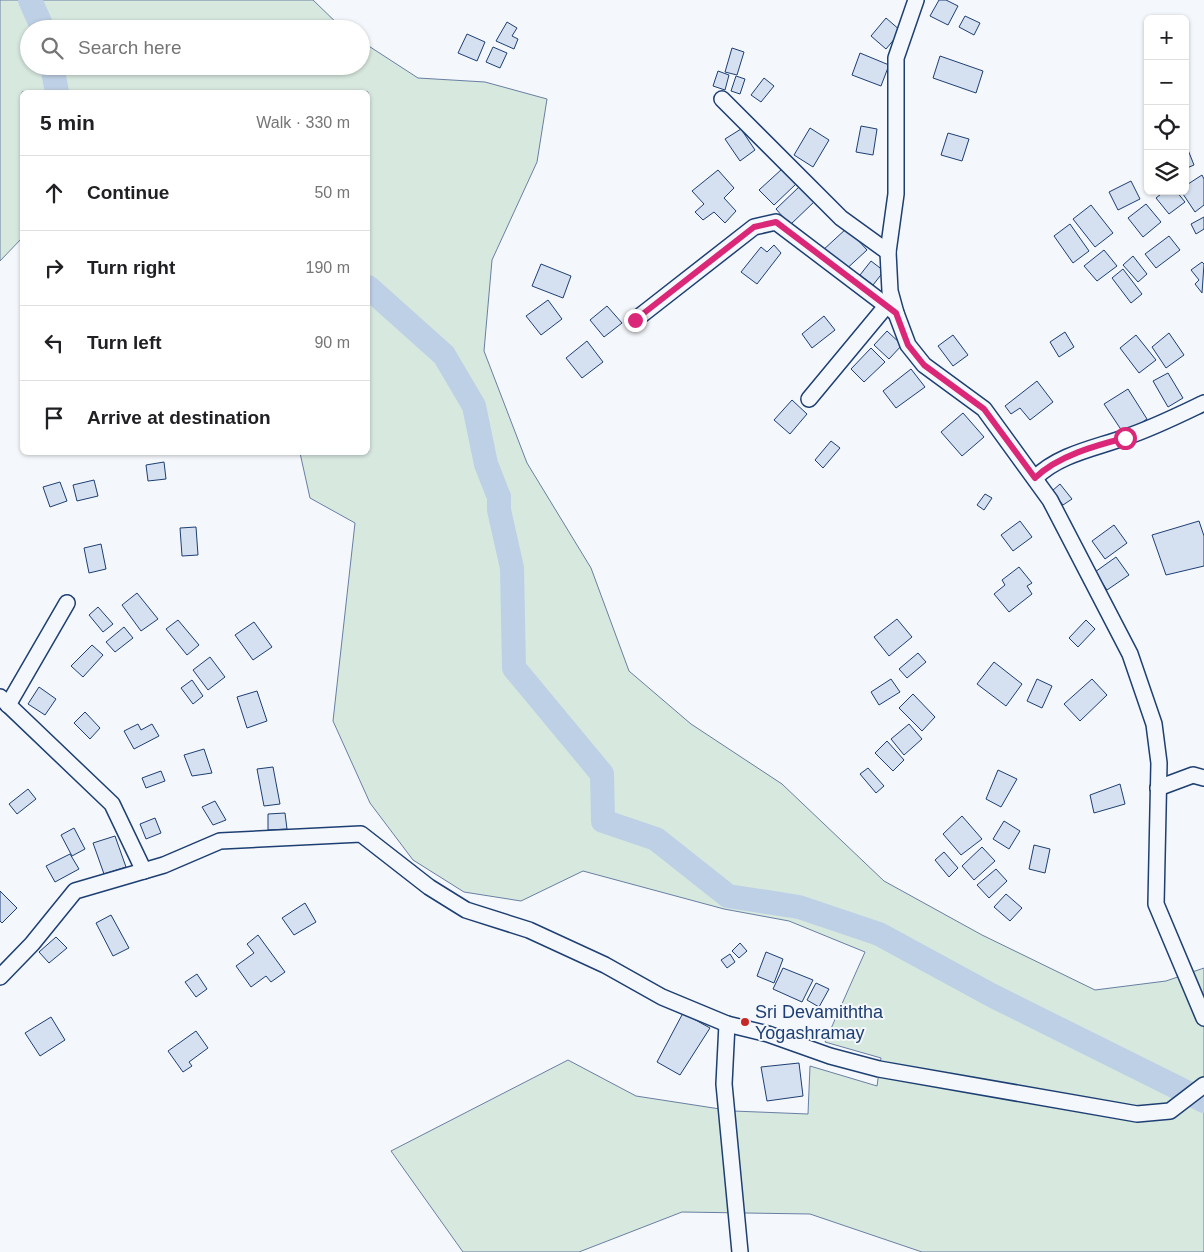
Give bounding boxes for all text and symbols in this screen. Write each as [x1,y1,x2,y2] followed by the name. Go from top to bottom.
[1144,15,1189,195] map controls
[1144,15,1189,60] button: +
[20,20,370,75] search box
[38,34,66,62] icon: search
[78,37,182,58] text: Search here
[1144,60,1189,105] button: −
[1144,105,1189,150] button: locate
[40,111,95,134] text: 5 min
[256,114,350,131] text: Walk · 330 m
[1144,150,1189,195] button: layers
[40,179,68,207] icon: ahead
[87,182,169,203] text: Continue
[314,184,350,201] text: 50 m
[40,254,68,282] icon: right
[87,257,175,278] text: Turn right
[306,259,350,276] text: 190 m
[624,309,647,332] route end
[40,329,68,357] icon: left
[87,332,162,353] text: Turn left
[314,334,350,351] text: 90 m
[40,404,68,432] icon: arrive
[87,407,271,428] text: Arrive at destination
[1114,427,1137,450] route start
[755,1002,884,1043] place label: Sri Devamiththa Yogashramay
[739,1016,751,1028] marker: Sri Devamiththa Yogashramay

